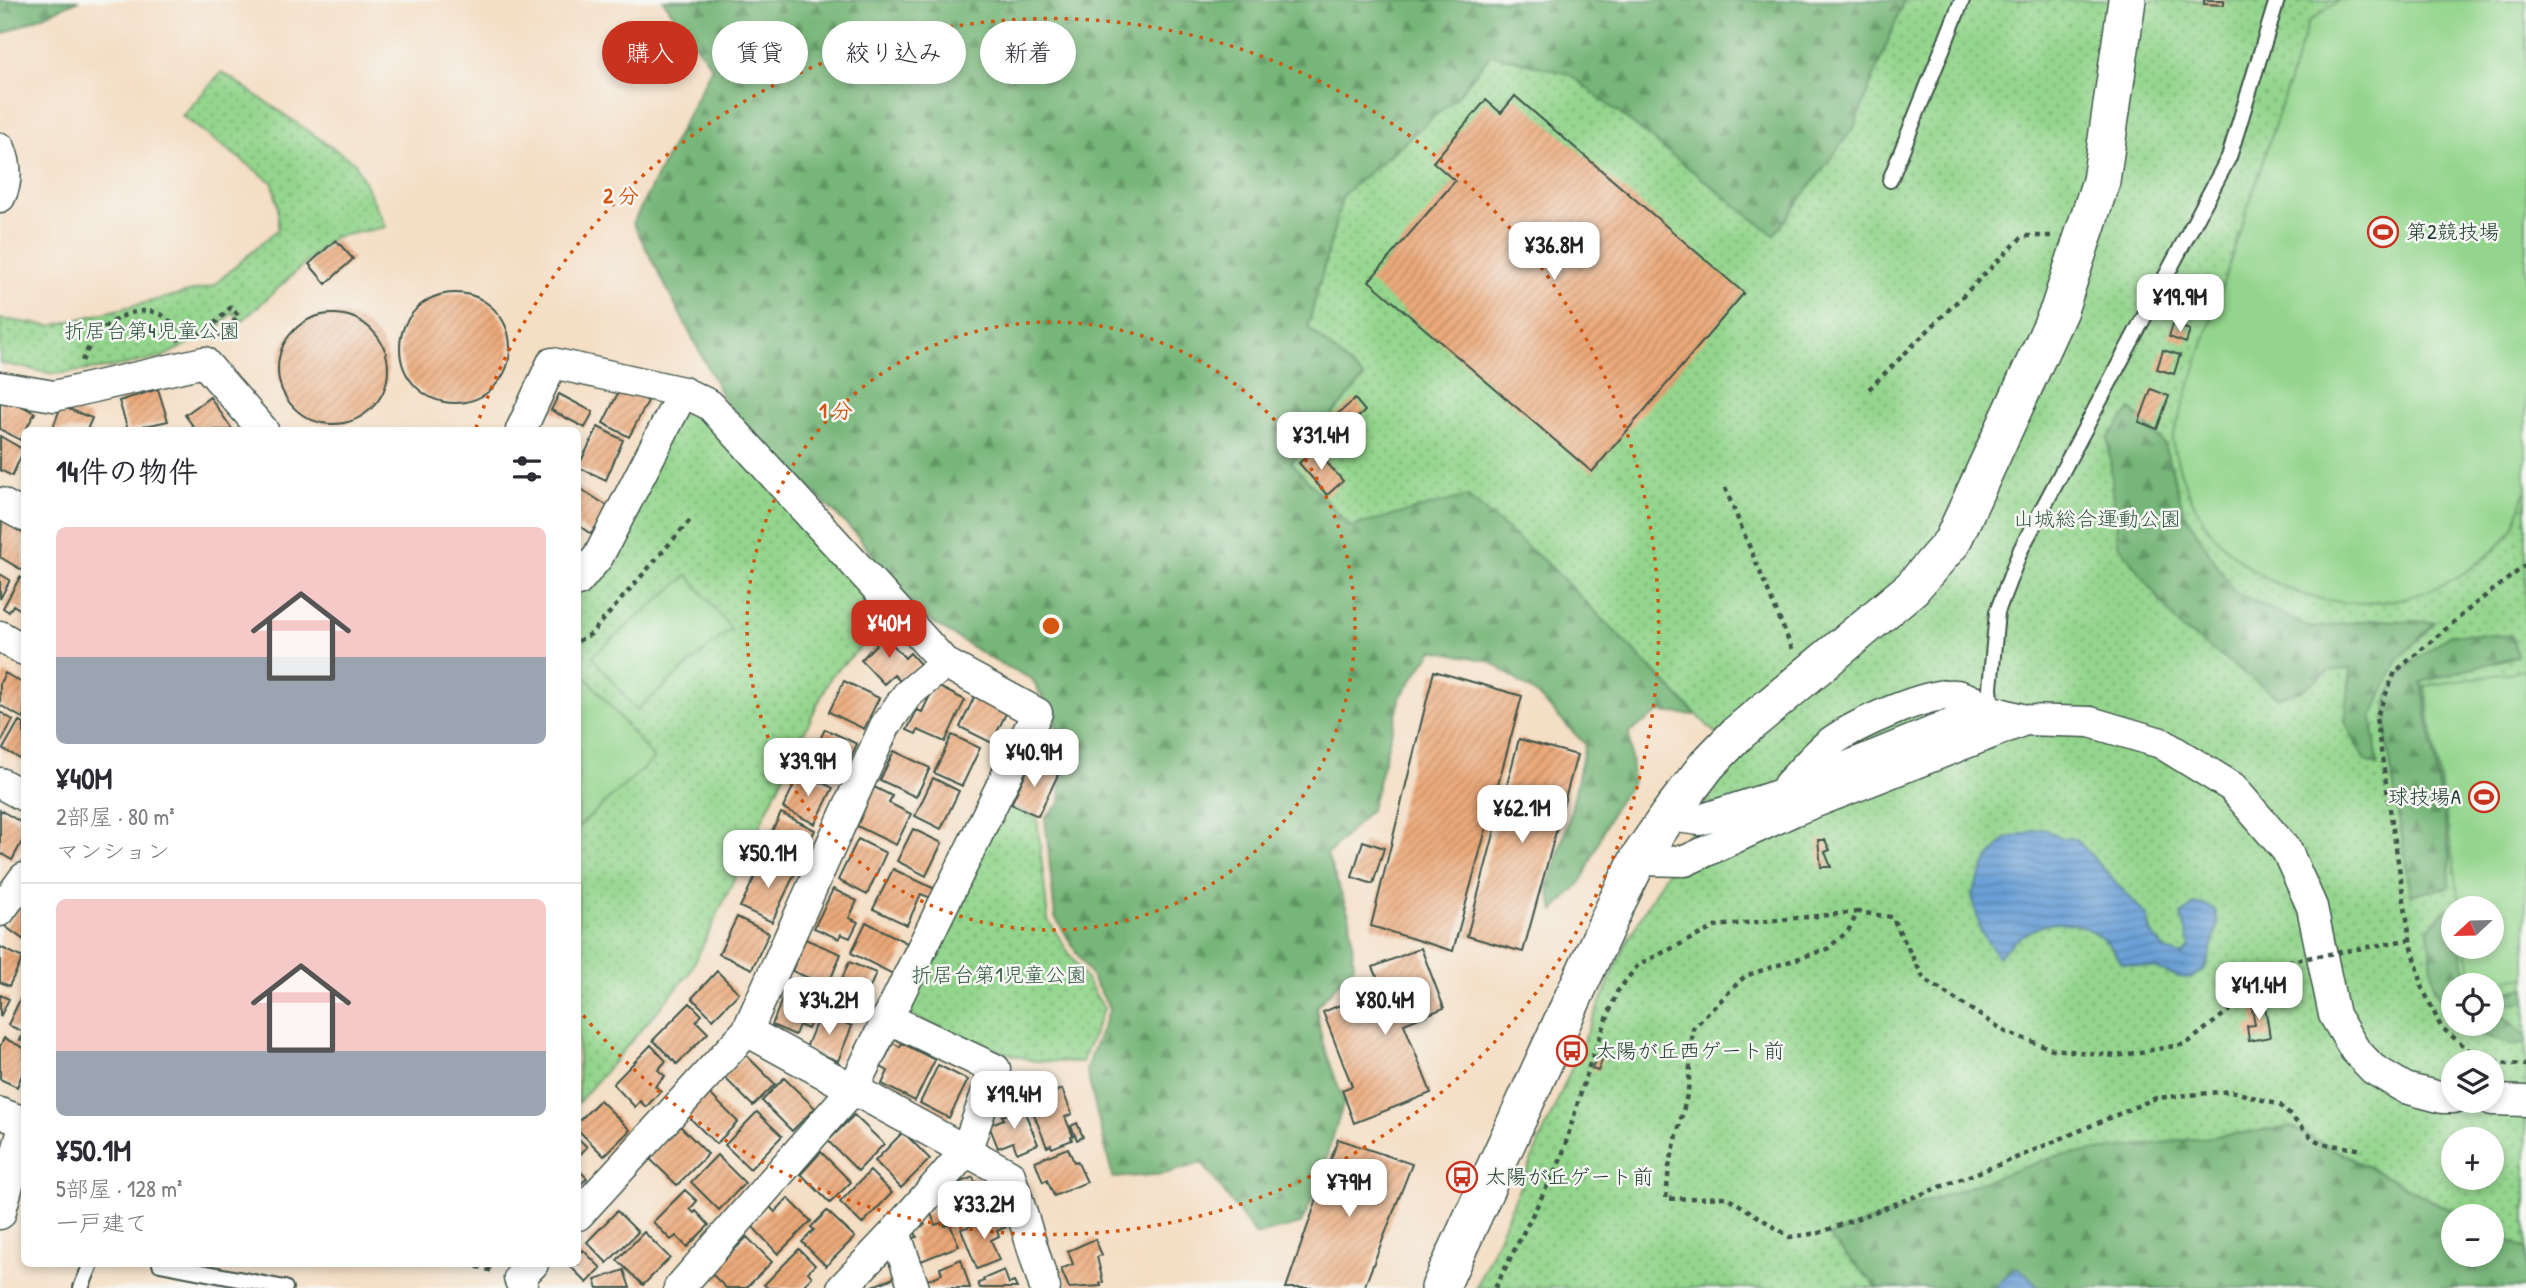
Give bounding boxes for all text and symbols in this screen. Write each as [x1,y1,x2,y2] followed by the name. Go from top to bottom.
[602,21,698,84] chip: 購入
[712,21,808,84] chip: 賃貸
[822,21,966,84] chip: 絞り込み
[980,21,1076,84] chip: 新着
[603,181,639,210] text: 2 分
[2366,215,2400,249] sports icon: 第2競技場
[2406,217,2500,246] place label: 第2競技場
[1497,222,1611,282] pin: ¥36.8M
[1525,229,1583,260] text: ¥36.8M
[2123,274,2237,334] pin: ¥19.9M
[2153,281,2207,312] text: ¥19.9M
[64,316,240,345] park label: 折居台第4児童公園
[819,396,853,425] text: 1 分
[1264,412,1378,472] pin: ¥31.4M
[1293,419,1349,450] text: ¥31.4M
[508,450,546,488] icon: filters
[56,451,198,491] text: 14件の物件
[2013,504,2181,533] park label: 山城総合運動公園
[238,573,364,699] icon: home
[848,600,930,660] pin: ¥40M
[867,607,911,638] text: ¥40M
[1039,614,1063,638] centre of rings
[977,730,1091,789] pin: ¥40.9M
[1006,736,1062,767] text: ¥40.9M
[751,738,865,798] pin: ¥39.9M
[780,745,836,776] text: ¥39.9M
[56,758,112,798] text: ¥40M
[2467,780,2501,814] sports icon: 球技場A
[2388,782,2461,811] place label: 球技場A
[1465,786,1579,845] pin: ¥62.1M
[1493,792,1551,823] text: ¥62.1M
[56,801,174,832] text: 2部屋 · 80 m²
[711,830,825,890] pin: ¥50.1M
[56,835,170,866] text: マンション
[739,837,797,868] text: ¥50.1M
[2441,896,2504,959] north arrow
[2441,896,2504,1267] map controls
[238,945,364,1071] icon: home
[911,960,1087,989] park label: 折居台第1児童公園
[2202,962,2316,1022] pin: ¥41.4M
[2232,969,2286,1000] text: ¥41.4M
[2441,973,2504,1036] button: locate
[772,978,886,1037] pin: ¥34.2M
[1328,978,1442,1037] pin: ¥80.4M
[800,984,858,1015] text: ¥34.2M
[1356,984,1414,1015] text: ¥80.4M
[1555,1034,1589,1068] bus stop icon: 太陽が丘西ゲート前
[1595,1036,1784,1065] place label: 太陽が丘西ゲート前
[2441,1050,2504,1113] button: layers
[957,1072,1071,1131] pin: ¥19.4M
[987,1078,1041,1109] text: ¥19.4M
[2441,1127,2504,1190] button: +
[56,1130,131,1170] text: ¥50.1M
[1308,1160,1390,1219] pin: ¥79M
[1445,1160,1479,1194] bus stop icon: 太陽が丘ゲート前
[1485,1162,1653,1191] place label: 太陽が丘ゲート前
[1327,1166,1371,1197] text: ¥79M
[56,1173,182,1204] text: 5部屋 · 128 m²
[927,1182,1041,1241] pin: ¥33.2M
[954,1188,1014,1219] text: ¥33.2M
[2441,1204,2504,1267] button: −
[56,1207,148,1238] text: 一戸建て

